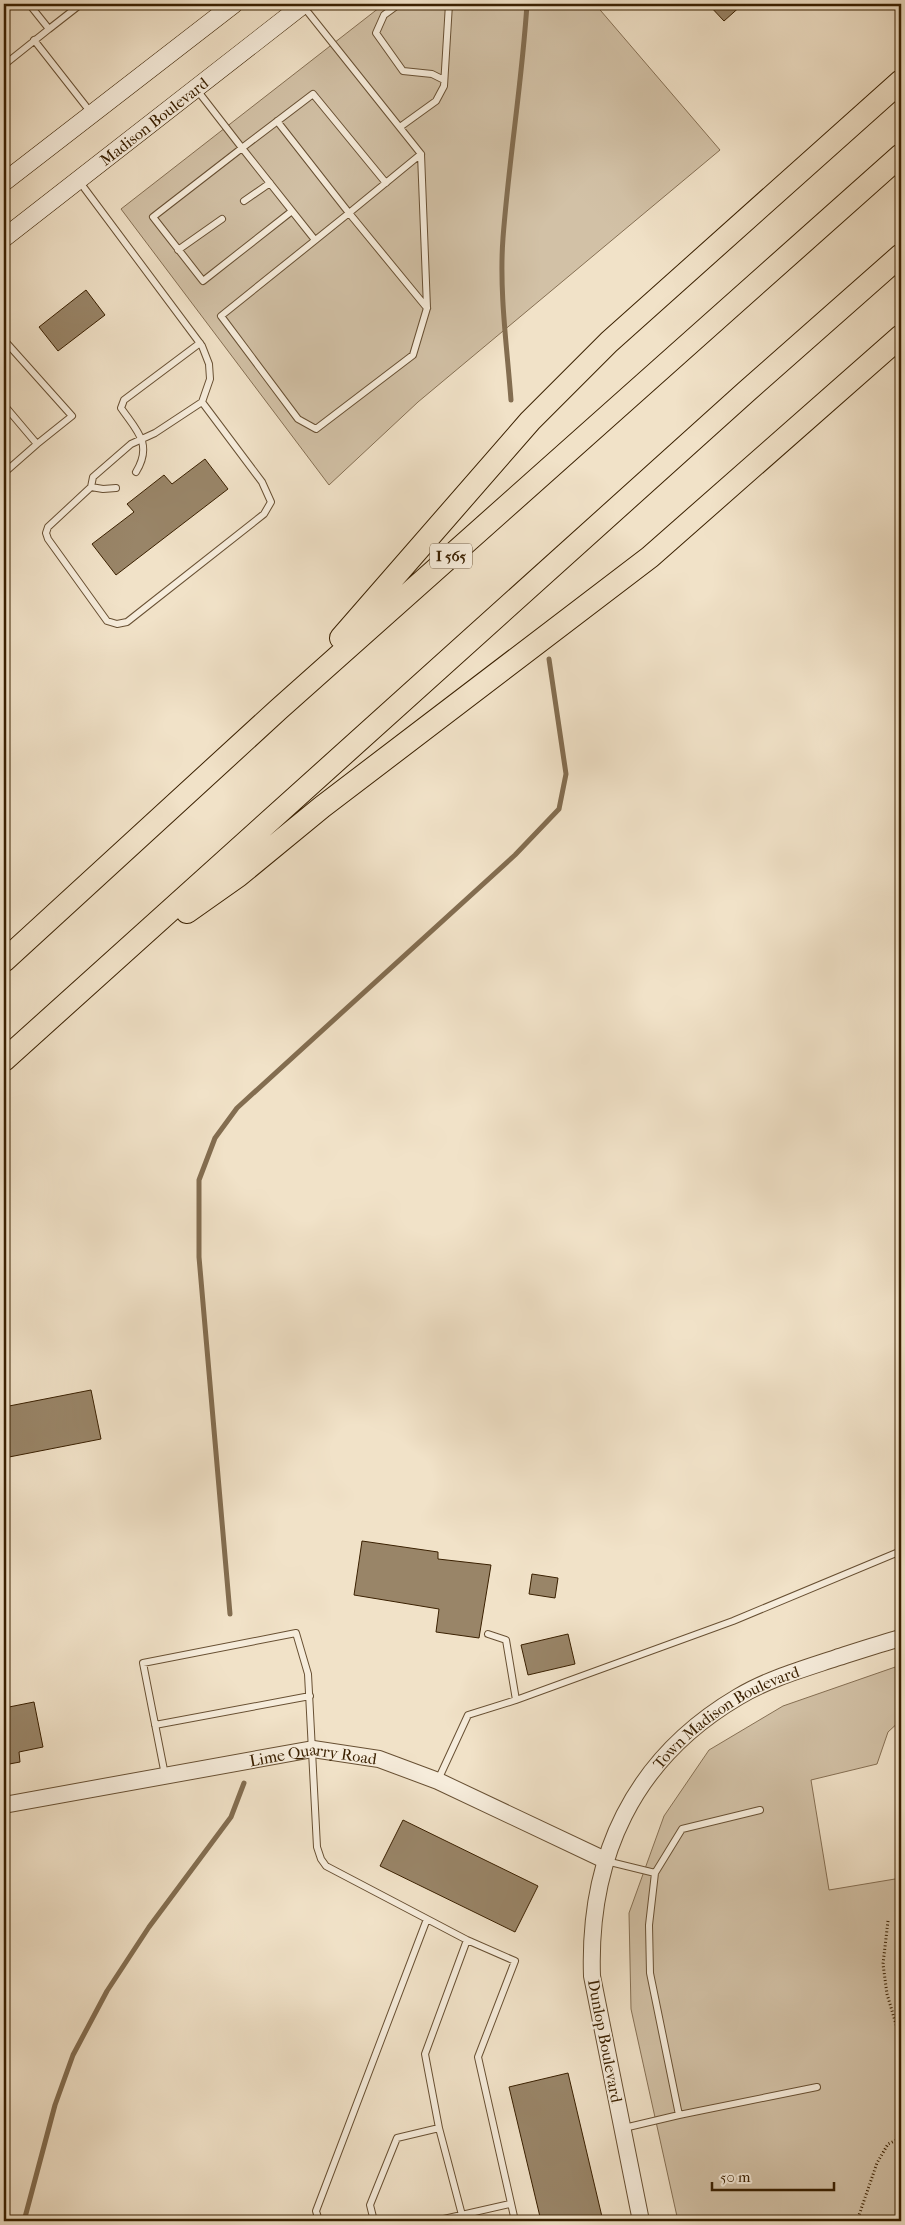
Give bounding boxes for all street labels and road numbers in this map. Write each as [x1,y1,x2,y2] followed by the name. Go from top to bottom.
[96,73,212,169] street label: Madison Boulevard
[430,544,472,568] road number: I 565
[649,1661,802,1772] street label: Town Madison Boulevard
[248,1739,378,1770] street label: Lime Quarry Road
[584,1978,626,2105] street label: Dunlop Boulevard

